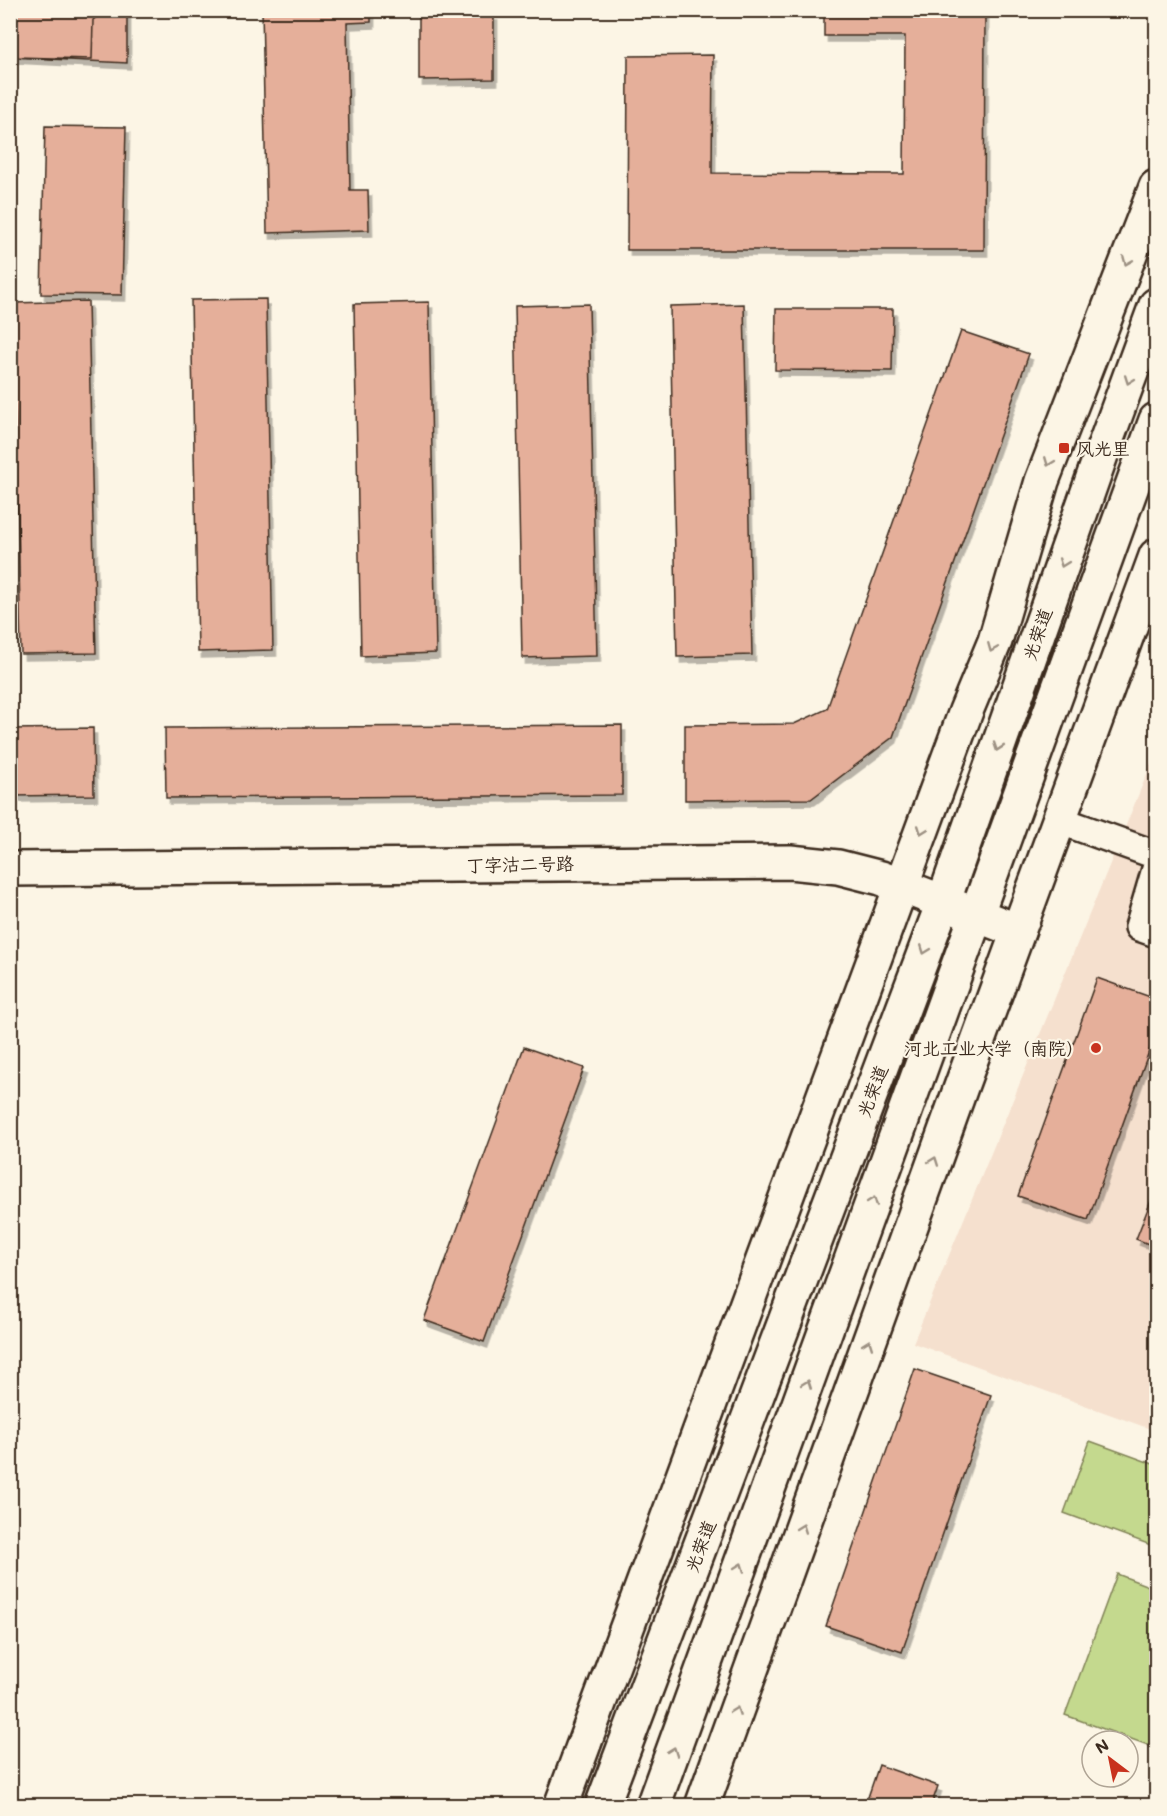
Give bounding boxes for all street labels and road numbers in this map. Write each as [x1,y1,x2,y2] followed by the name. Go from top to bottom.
[1017,605,1057,663] street label: 光荣道
[466,851,574,877] street label: 丁字沽二号路
[851,1061,893,1121] street label: 光荣道
[679,1516,721,1576] street label: 光荣道

